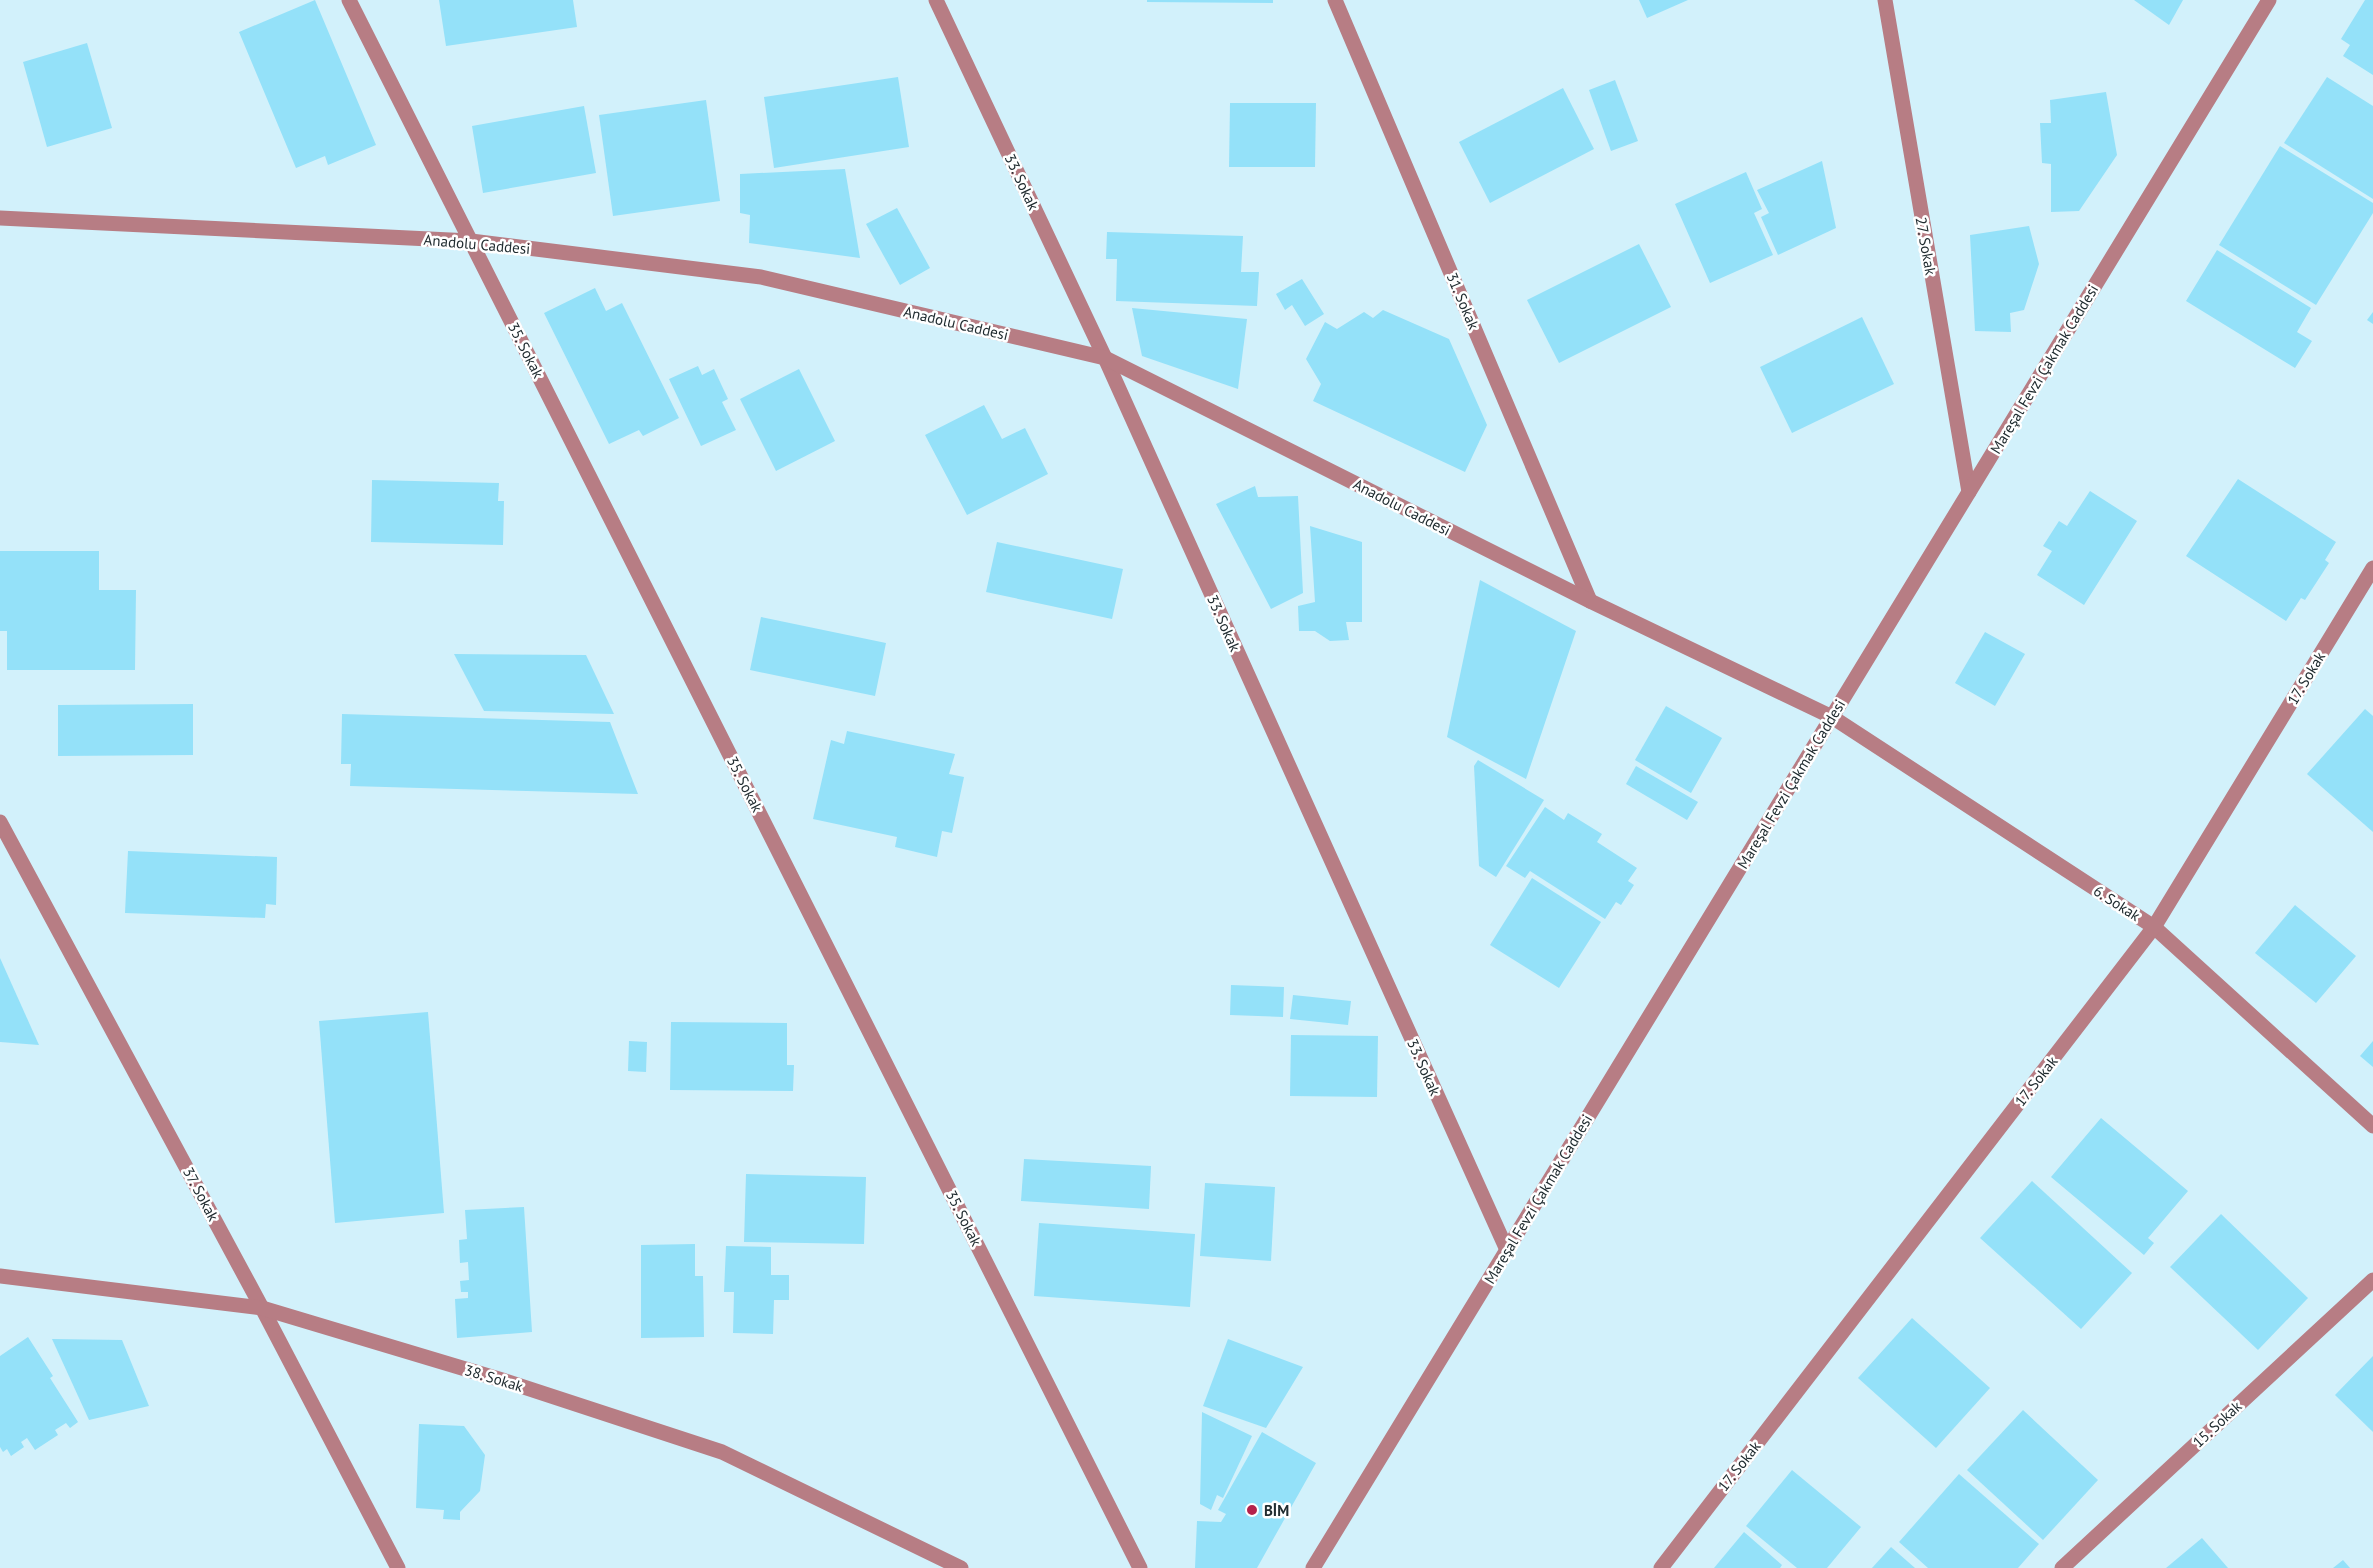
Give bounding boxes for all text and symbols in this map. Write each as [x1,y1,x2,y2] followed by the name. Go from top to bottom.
[1001,151,1044,214] street label: 33. Sokak
[1912,216,1941,277] street label: 27. Sokak
[423,230,531,258] street label: Anadolu Caddesi
[1442,270,1484,333] street label: 31. Sokak
[1986,281,2102,457] street label: Mareşal Fevzi Çakmak Caddesi
[902,302,1010,344] street label: Anadolu Caddesi
[504,319,549,382] street label: 35. Sokak
[1350,474,1454,540] street label: Anadolu Caddesi
[1203,592,1245,655] street label: 33. Sokak
[2283,647,2330,708] street label: 17. Sokak
[1733,696,1849,872] street label: Mareşal Fevzi Çakmak Caddesi
[723,753,768,816] street label: 35. Sokak
[2090,881,2145,926] street label: 6. Sokak
[1403,1036,1445,1099] street label: 33. Sokak
[2010,1051,2062,1110] street label: 17. Sokak
[1480,1111,1596,1287] street label: Mareşal Fevzi Çakmak Caddesi
[179,1164,224,1225] street label: 37. Sokak
[942,1187,987,1250] street label: 35. Sokak
[462,1360,526,1396] street label: 38. Sokak
[2189,1396,2246,1451] street label: 15. Sokak
[1713,1436,1765,1495] street label: 17. Sokak
[1264,1501,1289,1520] place label: BİM
[1245,1503,1259,1517] marker: BİM

